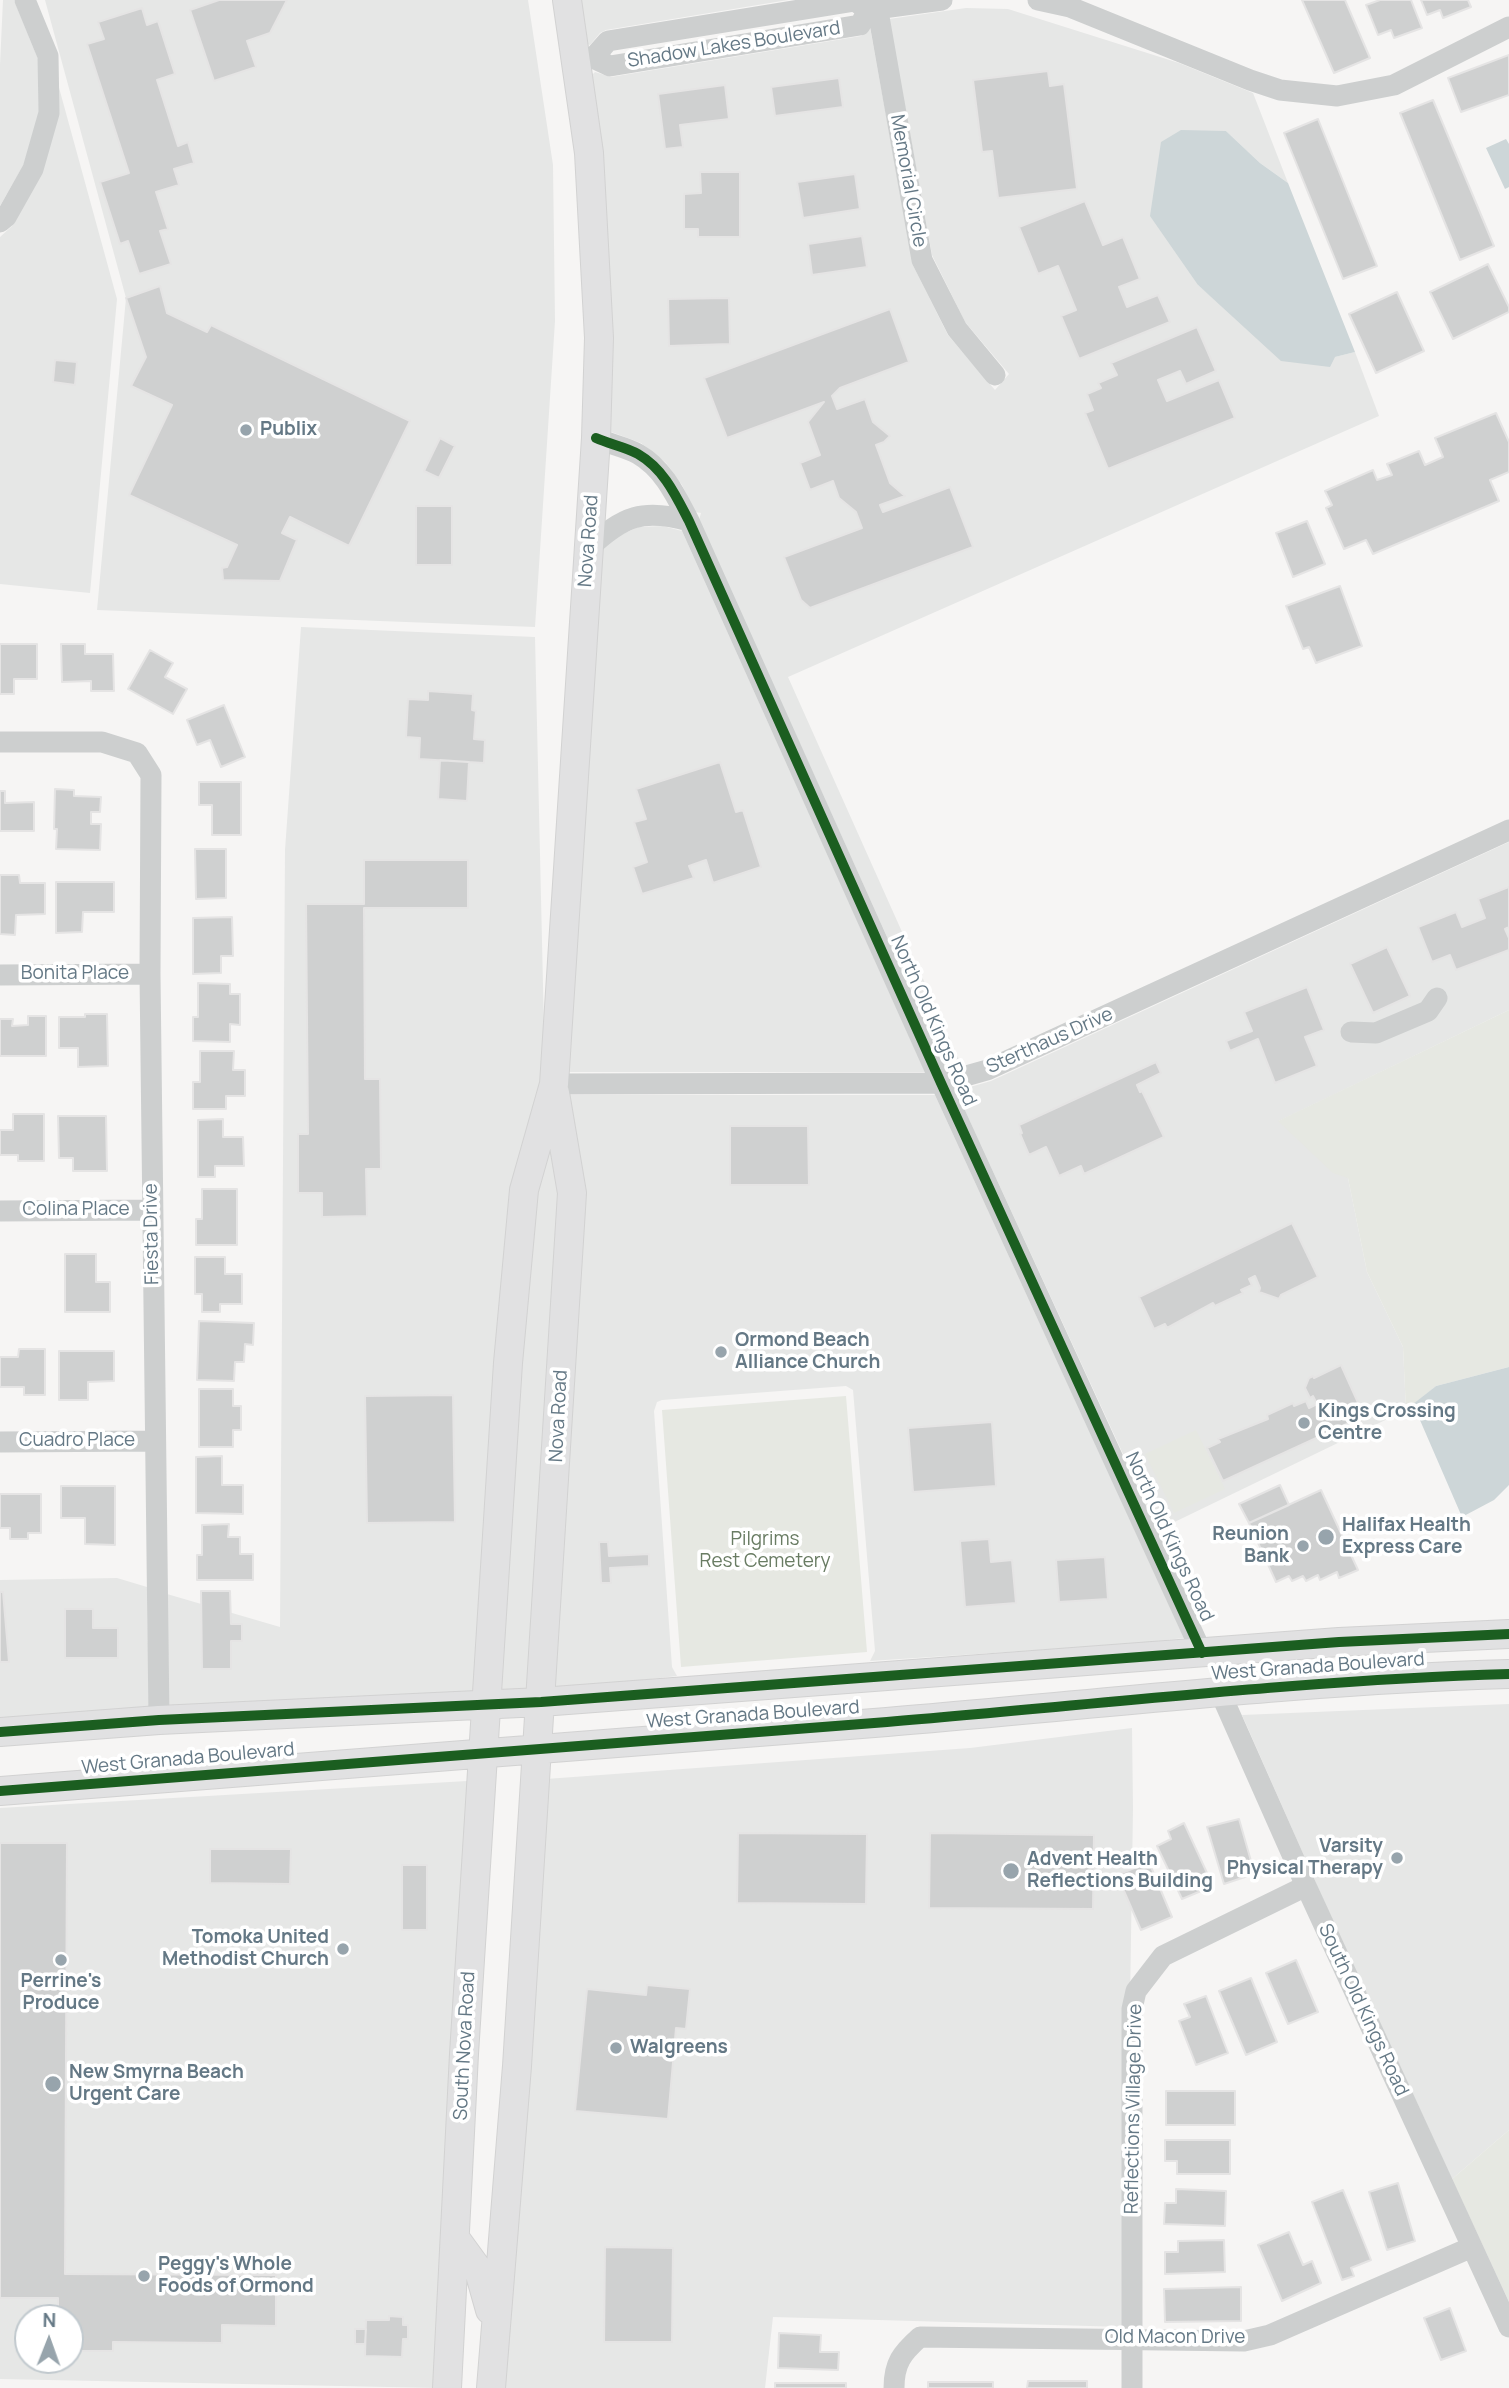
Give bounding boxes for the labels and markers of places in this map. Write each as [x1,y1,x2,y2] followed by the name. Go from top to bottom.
[260,419,317,441] place label: Publix
[238,422,254,438] marker: Publix
[735,1330,880,1374] place label: Ormond Beach Alliance Church
[713,1344,729,1360] marker: Ormond Beach Alliance Church
[1318,1401,1456,1445] place label: Kings Crossing Centre
[1296,1415,1312,1431] marker: Kings Crossing Centre
[1342,1515,1471,1559] place label: Halifax Health Express Care
[1212,1524,1289,1568] place label: Reunion Bank
[1316,1527,1336,1547] marker: Halifax Health Express Care
[1295,1538,1311,1554] marker: Reunion Bank
[1227,1836,1383,1880] place label: Varsity Physical Therapy
[1027,1849,1213,1893] place label: Advent Health Reflections Building
[1389,1850,1405,1866] marker: Varsity Physical Therapy
[1001,1861,1021,1881] marker: Advent Health Reflections Building
[162,1927,329,1971] place label: Tomoka United Methodist Church
[335,1941,351,1957] marker: Tomoka United Methodist Church
[53,1952,69,1968] marker: Perrine's Produce
[21,1971,101,2015] place label: Perrine's Produce
[630,2037,728,2059] place label: Walgreens
[608,2040,624,2056] marker: Walgreens
[69,2062,244,2106] place label: New Smyrna Beach Urgent Care
[43,2074,63,2094] marker: New Smyrna Beach Urgent Care
[158,2254,314,2298] place label: Peggy's Whole Foods of Ormond
[136,2268,152,2284] marker: Peggy's Whole Foods of Ormond

